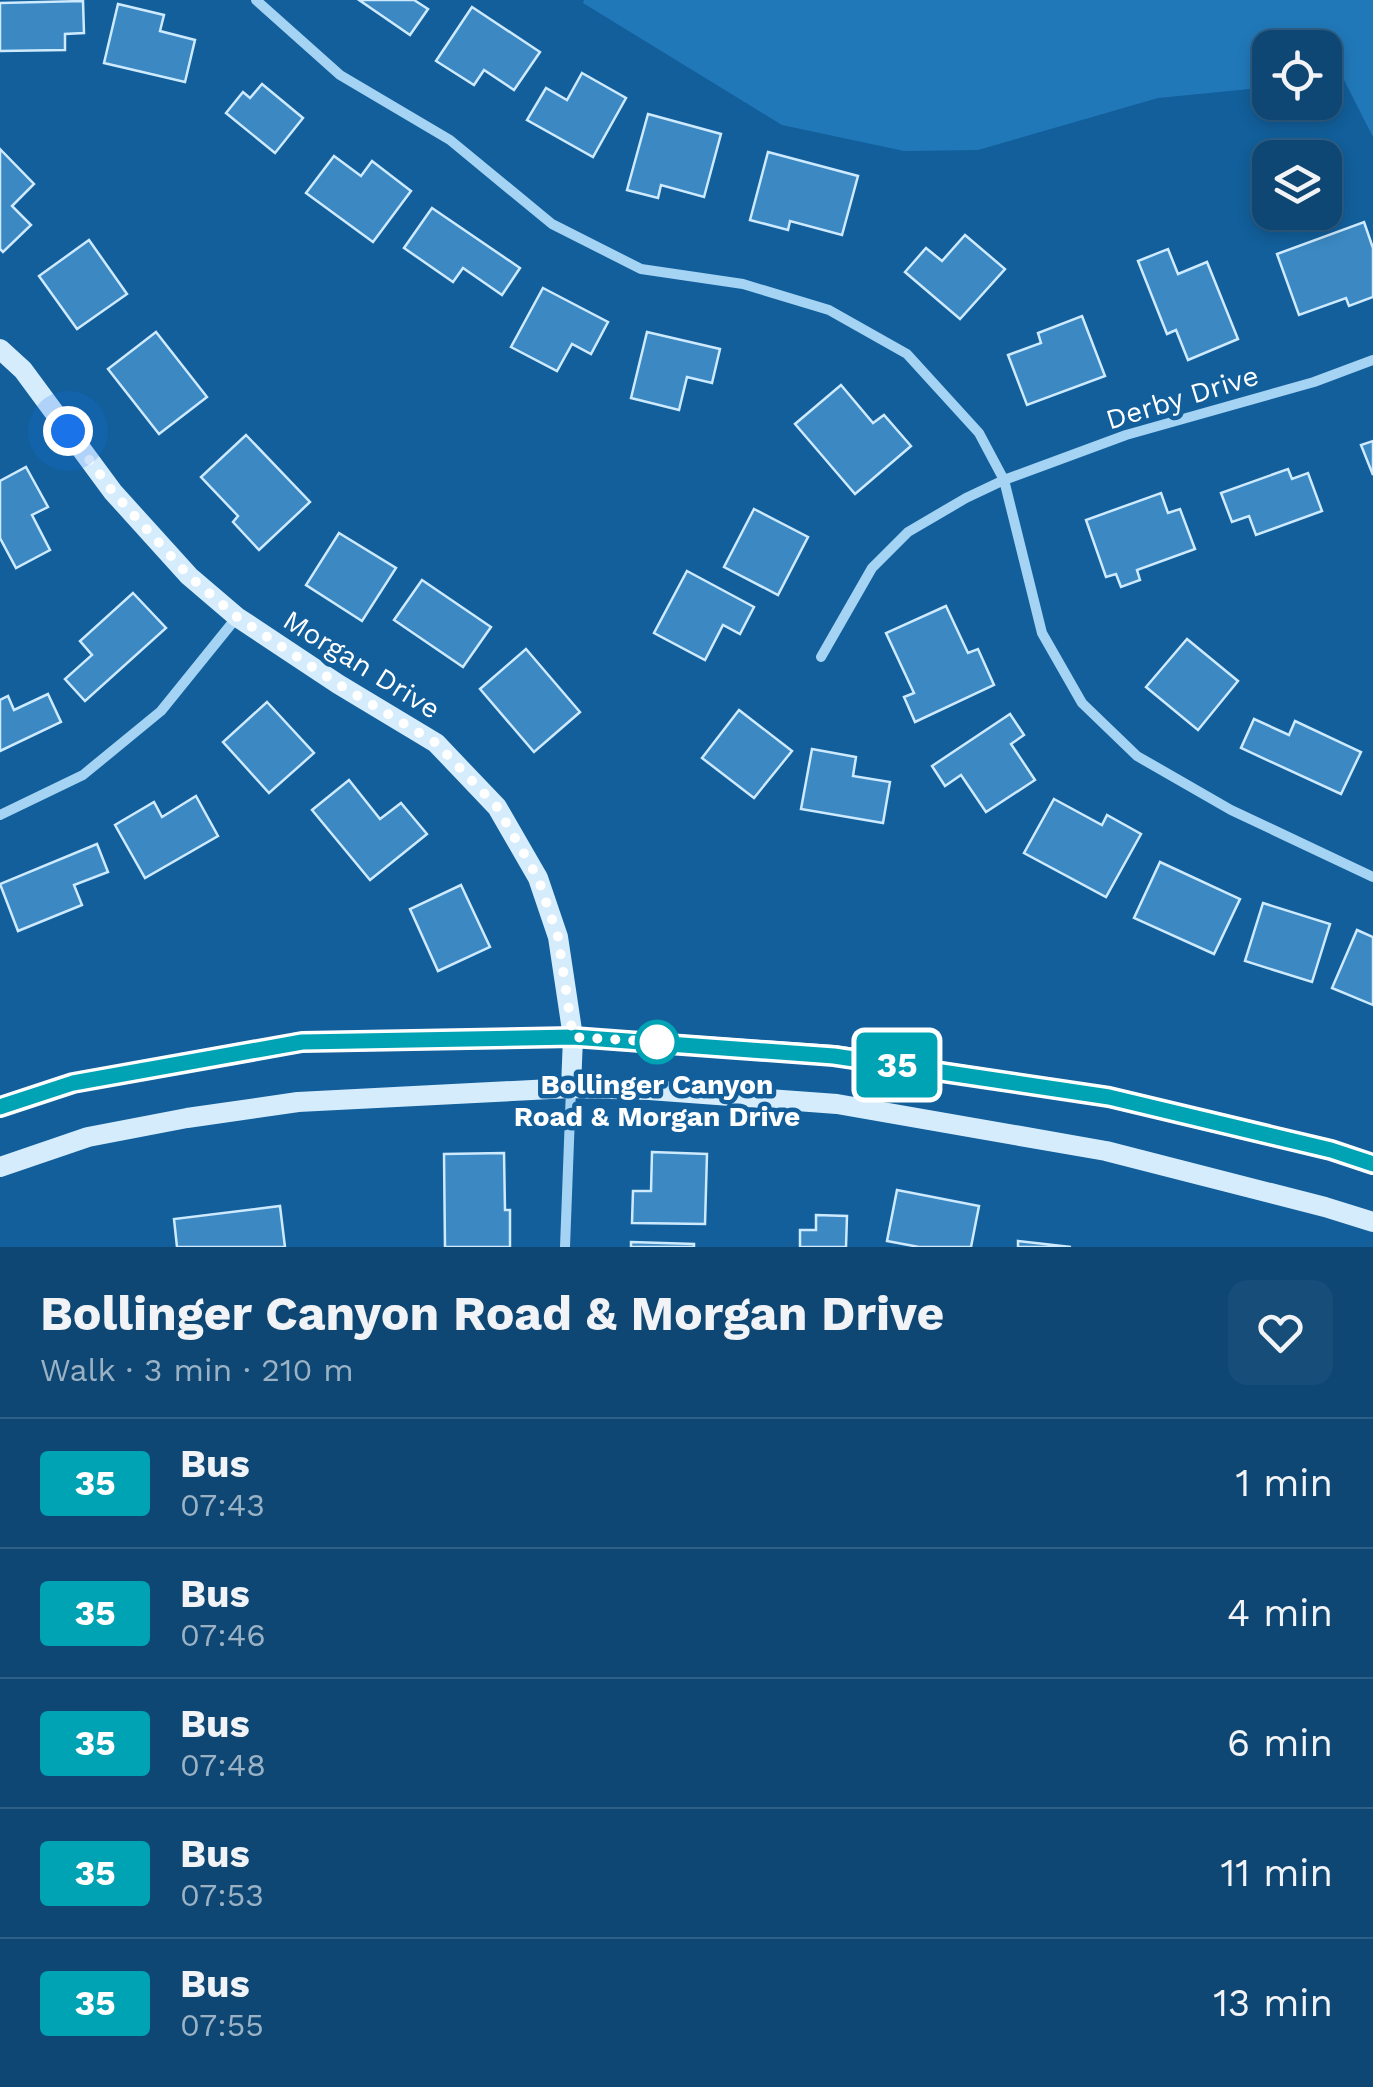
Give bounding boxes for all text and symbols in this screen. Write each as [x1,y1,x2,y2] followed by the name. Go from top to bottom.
[1252,30,1342,230] map controls
[1252,30,1342,120] button: locate
[1252,140,1342,230] button: layers
[1102,359,1262,436] street label: Derby Drive
[43,406,93,456] your location
[277,603,446,726] street label: Morgan Drive
[636,1021,678,1063] marker: Bollinger Canyon Road & Morgan Drive
[852,1032,942,1098] line badge: 35
[876,1044,918,1086] text: 35
[514,1068,800,1133] place label: Bollinger Canyon Road & Morgan Drive
[1228,1280,1333,1385] button: heart
[40,1285,944,1342] text: Bollinger Canyon Road & Morgan Drive
[40,1351,354,1389] text: Walk · 3 min · 210 m
[180,1442,250,1486] text: Bus
[1235,1461,1333,1505] text: 1 min
[74,1462,116,1504] text: 35
[180,1486,265,1524] text: 07:43
[180,1572,250,1616] text: Bus
[1227,1591,1333,1635] text: 4 min
[74,1592,116,1634] text: 35
[180,1616,266,1654] text: 07:46
[180,1702,250,1746] text: Bus
[1227,1721,1333,1765] text: 6 min
[74,1722,116,1764] text: 35
[180,1746,266,1784] text: 07:48
[180,1832,250,1876] text: Bus
[1221,1851,1333,1895] text: 11 min
[74,1852,116,1894] text: 35
[180,1876,264,1914] text: 07:53
[180,1962,250,2006] text: Bus
[1213,1981,1333,2025] text: 13 min
[74,1982,116,2024] text: 35
[180,2006,264,2044] text: 07:55

